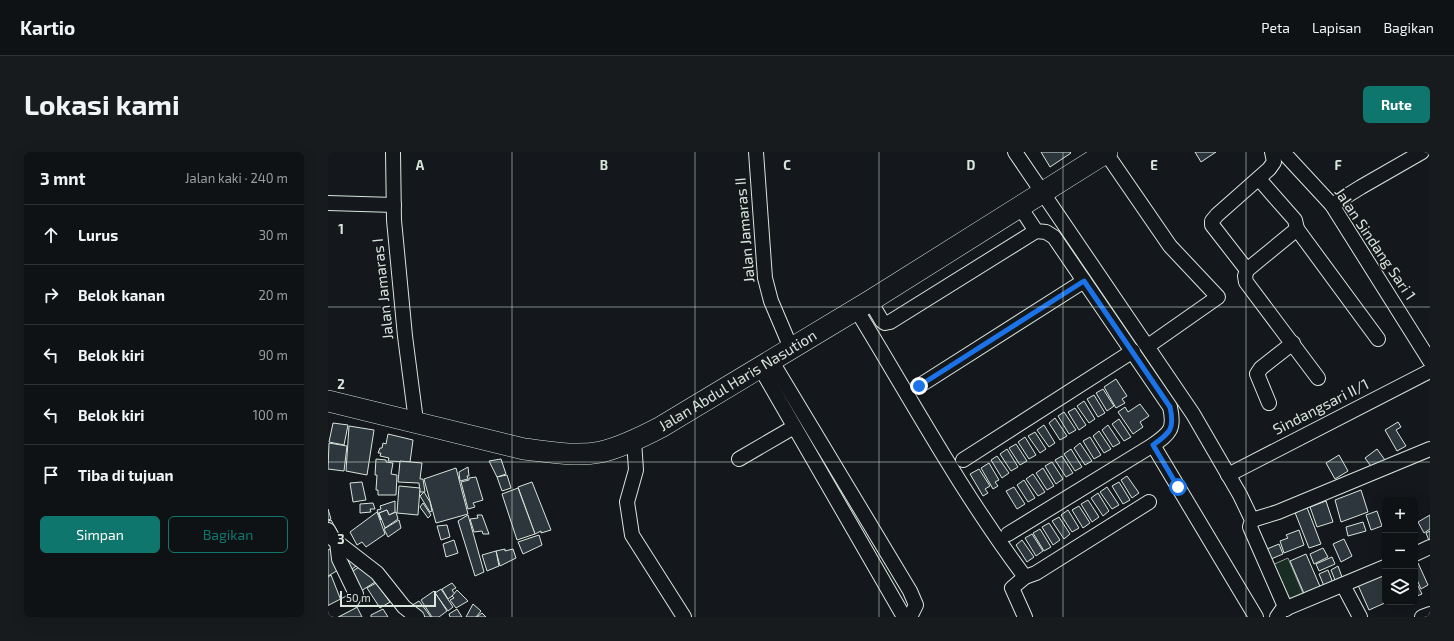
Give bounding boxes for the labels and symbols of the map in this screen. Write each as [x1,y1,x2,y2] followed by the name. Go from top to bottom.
[416,157,425,173] text: A
[600,157,608,173] text: B
[783,157,791,173] text: C
[967,157,976,173] text: D
[1150,157,1158,173] text: E
[1334,157,1342,173] text: F
[730,177,758,283] street label: Jalan Jamaras II
[1331,184,1420,303] street label: Jalan Sindang Sari 1
[338,221,344,237] text: 1
[368,238,396,341] street label: Jalan Jamaras I
[655,325,819,434] street label: Jalan Abdul Haris Nasution
[1270,374,1372,438] street label: Sindangsari II/1
[337,376,345,392] text: 2
[910,377,928,395] route end
[1169,478,1187,496] route start
[337,531,345,547] text: 3
[340,589,436,608] scale bar

